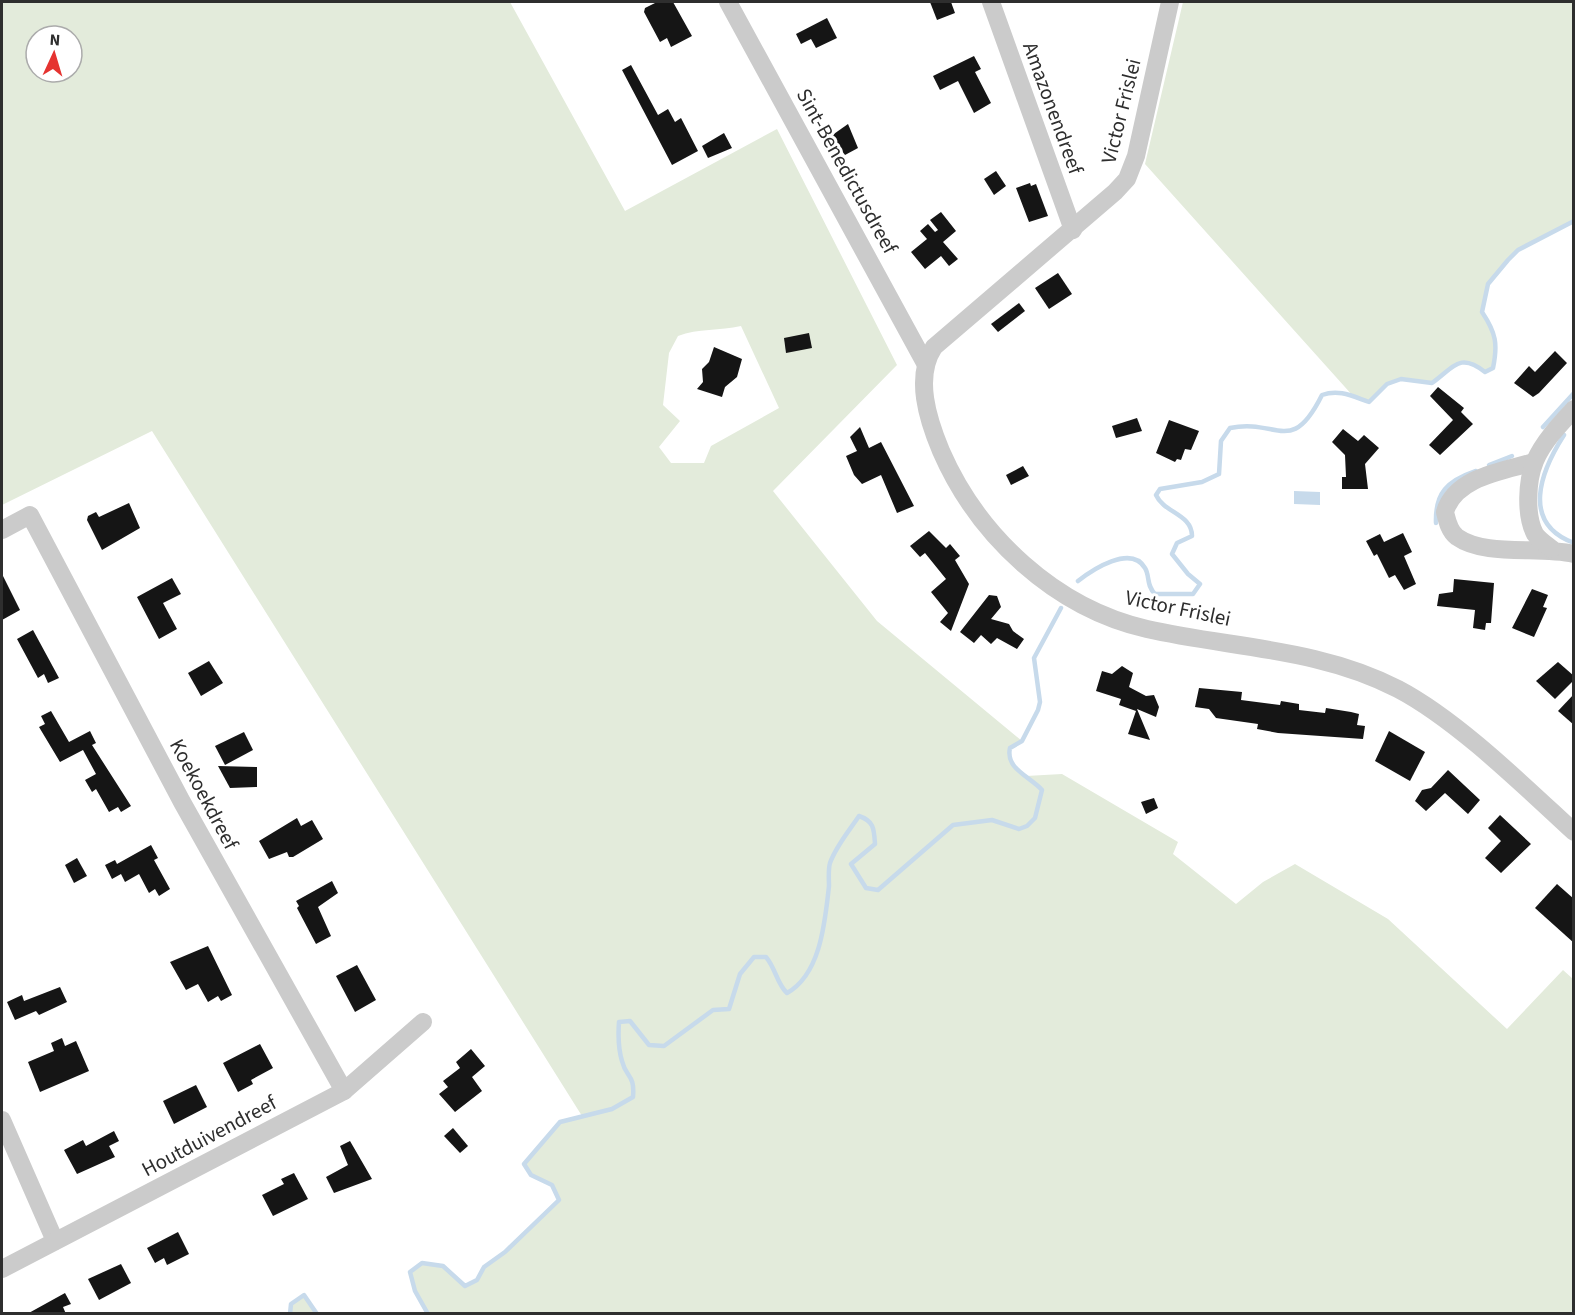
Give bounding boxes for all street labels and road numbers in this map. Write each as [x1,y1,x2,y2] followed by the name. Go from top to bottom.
[1015,38,1091,179] street label: Amazonendreef
[1093,55,1149,167] street label: Victor Frislei
[789,83,905,260] street label: Sint-Benedictusdreef
[1122,582,1234,634] street label: Victor Frislei
[162,733,246,855] street label: Koekoekdreef
[136,1087,283,1184] street label: Houtduivendreef

